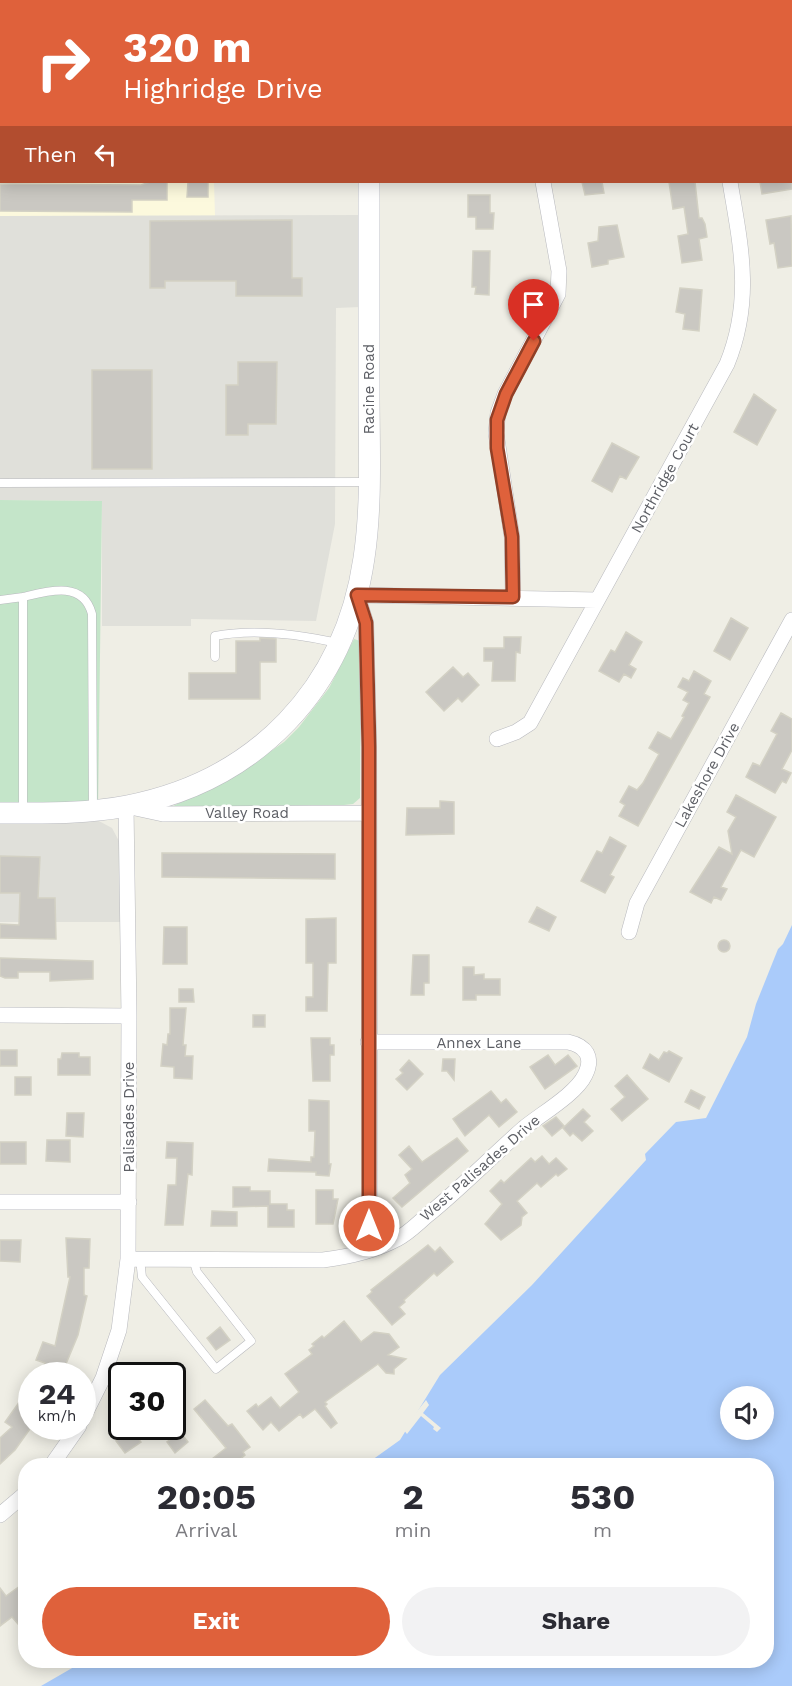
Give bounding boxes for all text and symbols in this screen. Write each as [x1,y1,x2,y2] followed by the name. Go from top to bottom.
[123,23,252,72] text: 320 m
[24,24,102,102] icon: right
[123,73,323,105] text: Highridge Drive
[89,138,122,171] icon: left
[24,142,77,167] text: Then
[508,279,559,341] pin
[517,288,550,321] icon: arrive
[360,344,378,434] street label: Racine Road
[627,419,703,536] street label: Northridge Court
[671,719,743,831] street label: Lakeshore Drive
[205,804,289,822] street label: Valley Road
[436,1034,522,1052] street label: Annex Lane
[120,1061,138,1173] street label: Palisades Drive
[416,1111,544,1225] street label: West Palisades Drive
[337,1194,401,1258] position arrow
[108,1362,186,1440] speed limit sign: 30
[39,1376,75,1411] text: 24
[720,1386,774,1440] map controls
[720,1386,774,1440] button: sound
[38,1407,76,1425] text: km/h
[157,1476,256,1518] text: 20:05
[402,1476,424,1518] text: 2
[570,1476,635,1518] text: 530
[175,1518,237,1542] text: Arrival
[395,1518,431,1542] text: min
[593,1518,612,1542] text: m
[42,1587,390,1656] button: Exit
[402,1587,750,1656] button: Share

